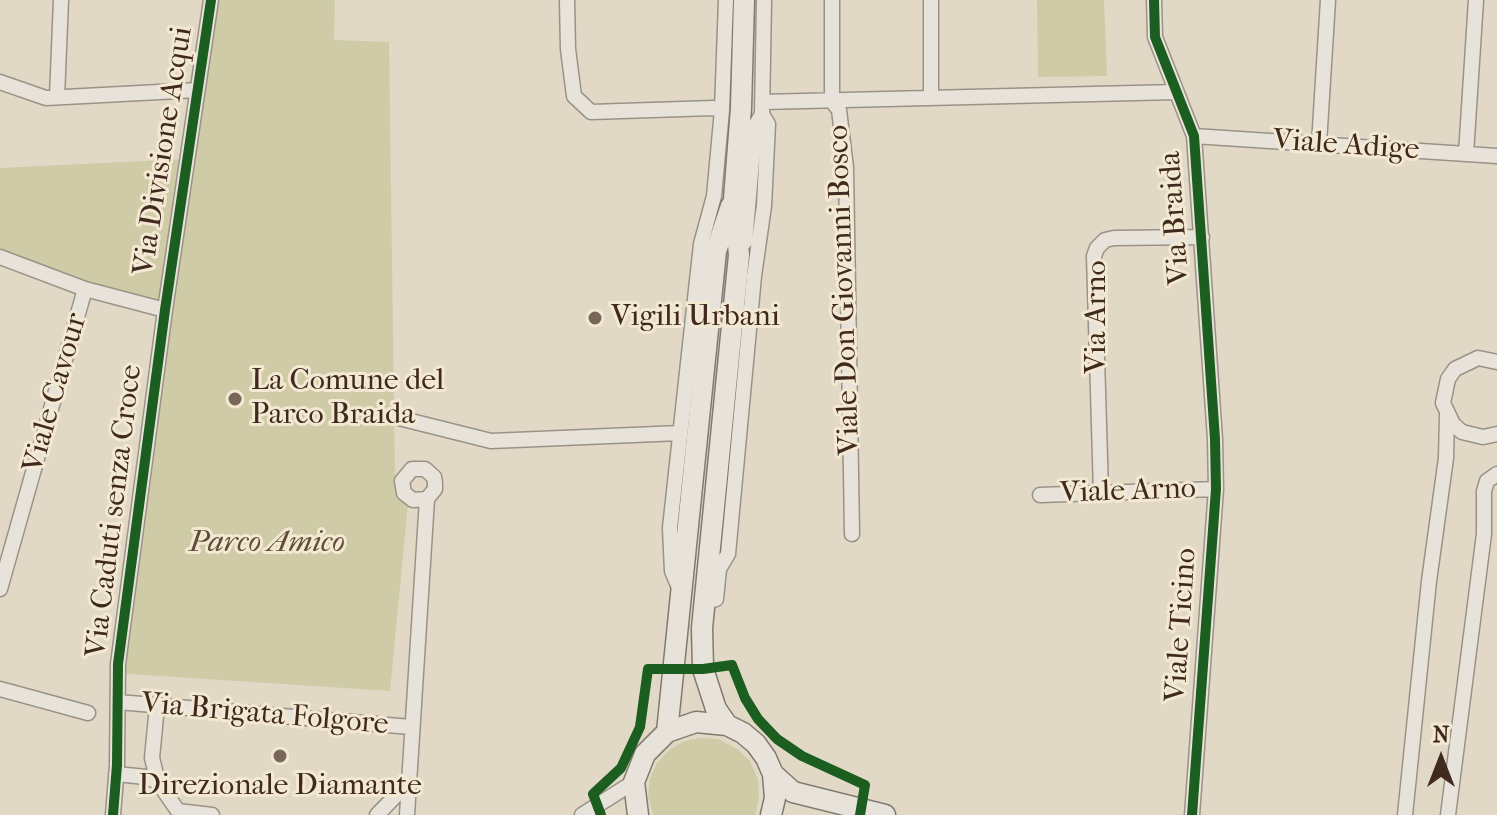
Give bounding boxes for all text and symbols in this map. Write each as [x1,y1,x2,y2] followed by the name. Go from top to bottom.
[127,24,201,278] street label: Via Divisione Acqui
[1271,123,1421,169] street label: Viale Adige
[821,124,869,456] street label: Viale Don Giovanni Bosco
[1153,150,1199,286] street label: Via Braida
[1080,260,1116,374] street label: Via Arno
[611,300,780,336] place label: Vigili Urbani
[16,309,96,477] street label: Viale Cavour
[586,309,604,327] marker: Vigili Urbani
[79,363,151,659] street label: Via Caduti senza Croce
[251,364,444,434] place label: La Comune del Parco Braida
[226,390,244,408] marker: La Comune del Parco Braida
[1059,472,1197,512] street label: Viale Arno
[189,526,345,562] park label: Parco Amico
[1159,547,1205,703] street label: Viale Ticino
[140,686,390,744] street label: Via Brigata Folgore
[1401,719,1481,799] north arrow
[1433,722,1449,748] text: N
[271,747,289,765] marker: Direzionale Diamante
[138,769,422,805] place label: Direzionale Diamante

